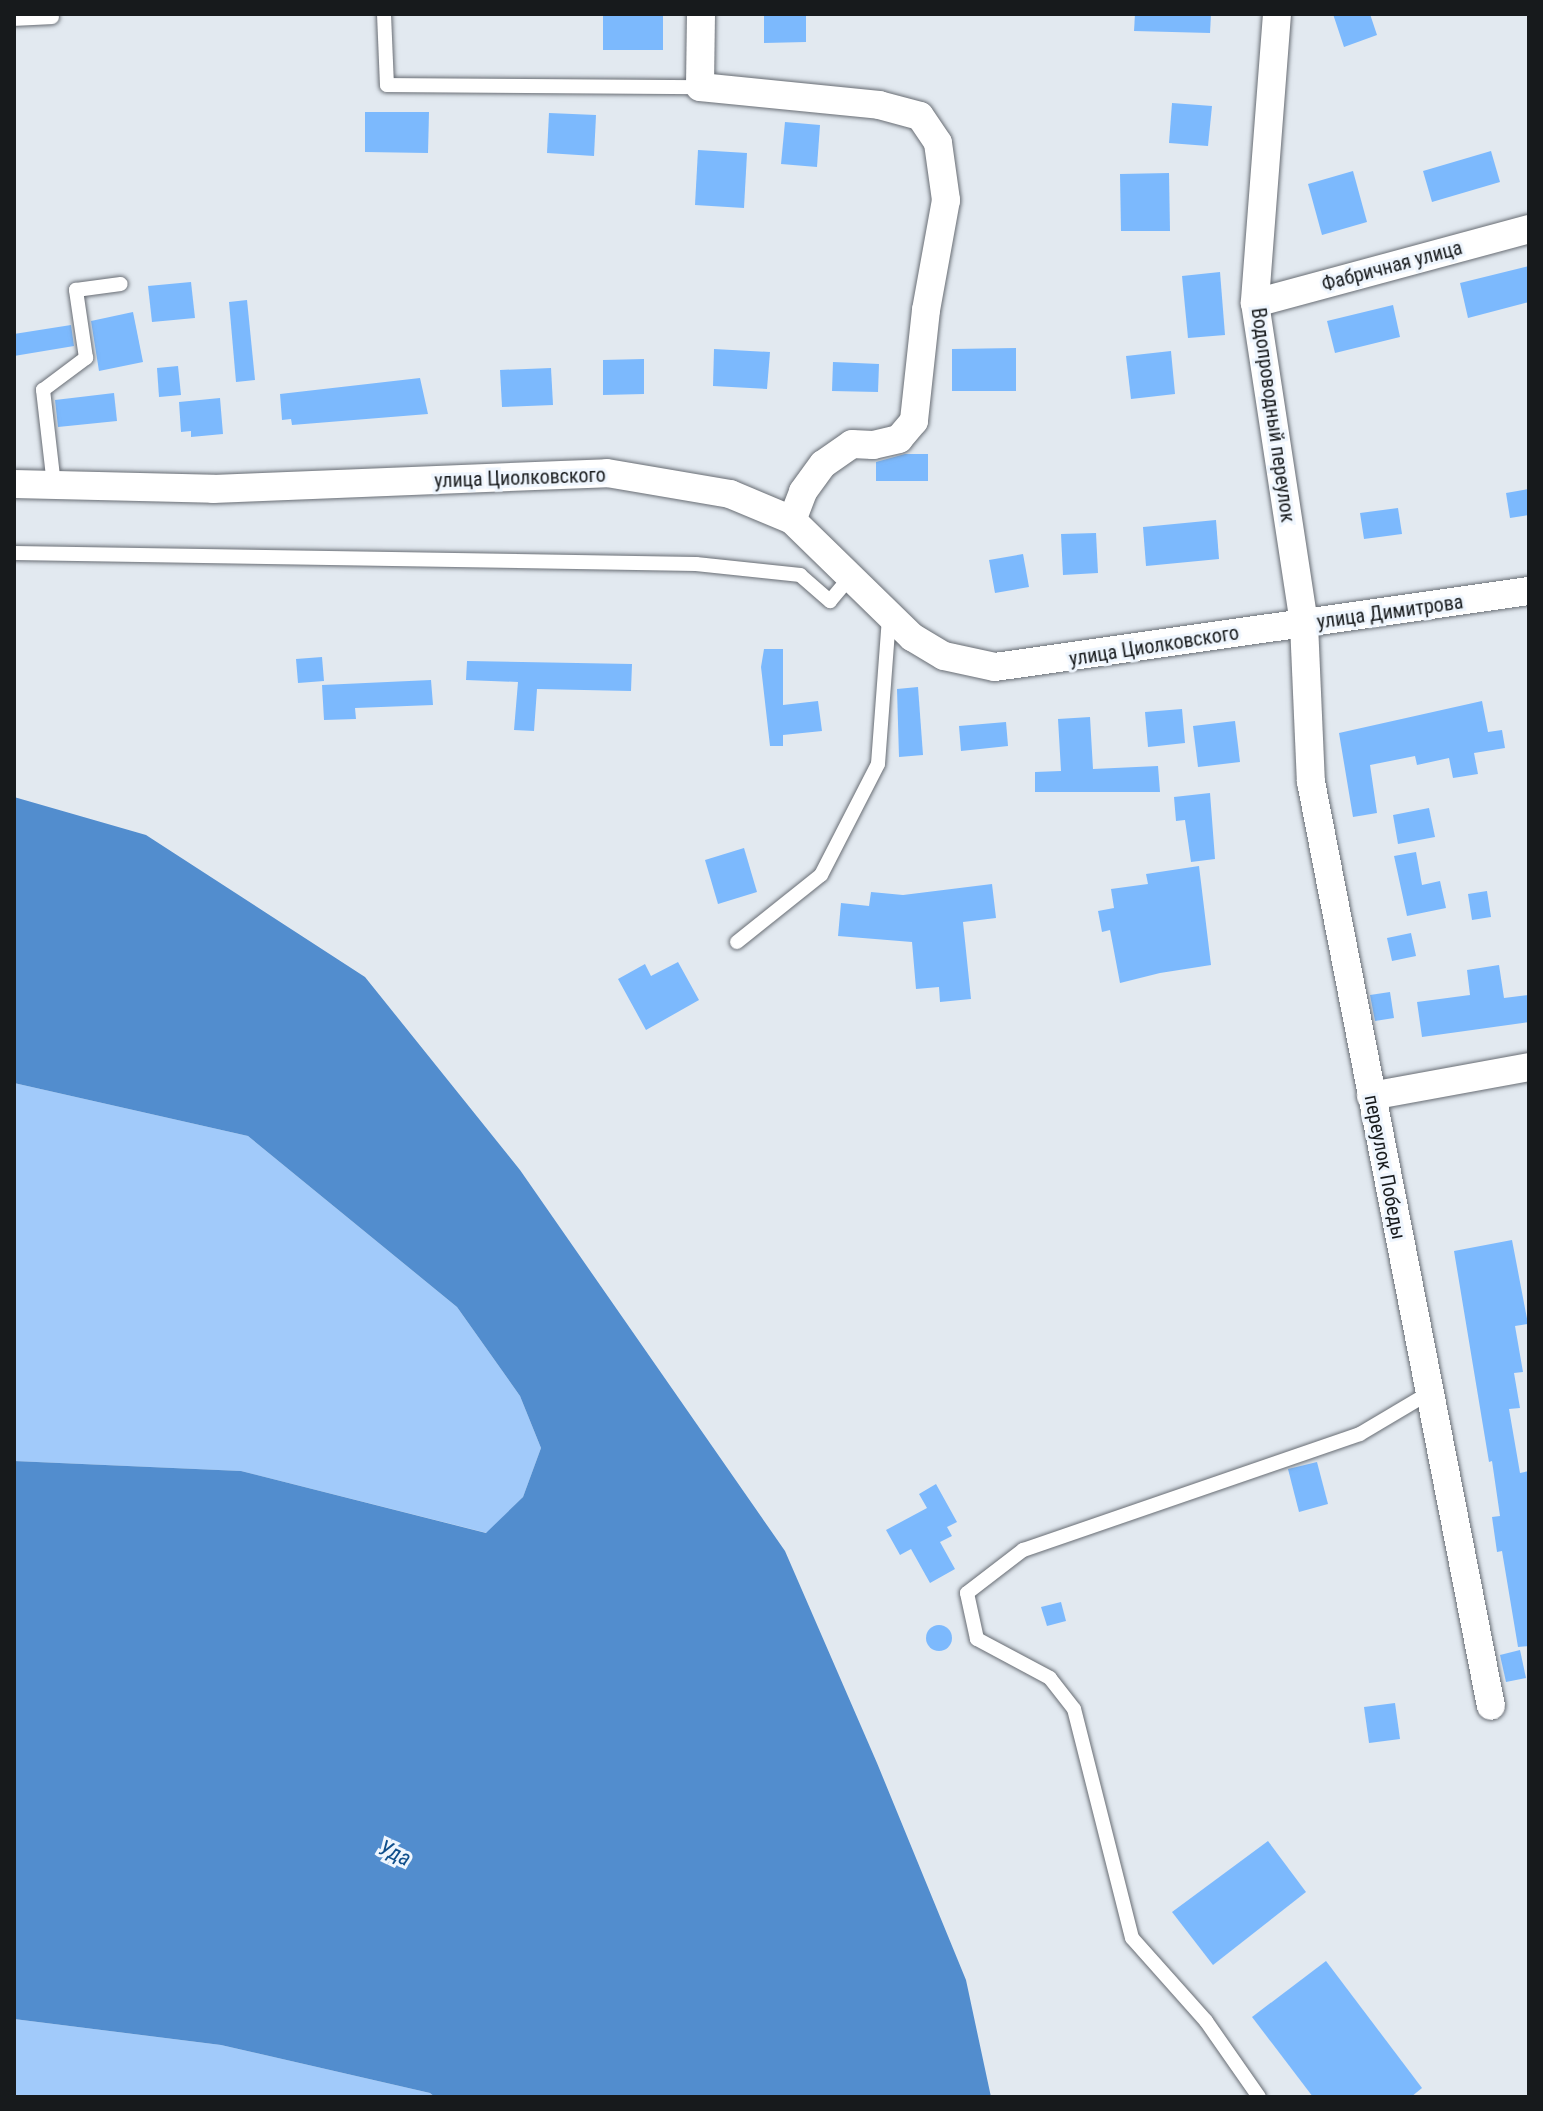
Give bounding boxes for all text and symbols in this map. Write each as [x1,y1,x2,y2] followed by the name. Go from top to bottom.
[1319,236,1465,296] street label: Фабричная улица
[1246,306,1300,524] street label: Водопроводный переулок
[434,463,606,493] street label: улица Циолковского
[1315,590,1465,634] street label: улица Димитрова
[1067,621,1241,671] street label: улица Циолковского
[1359,1093,1411,1241] street label: переулок Победы
[375,1834,415,1872] water label: Уда

